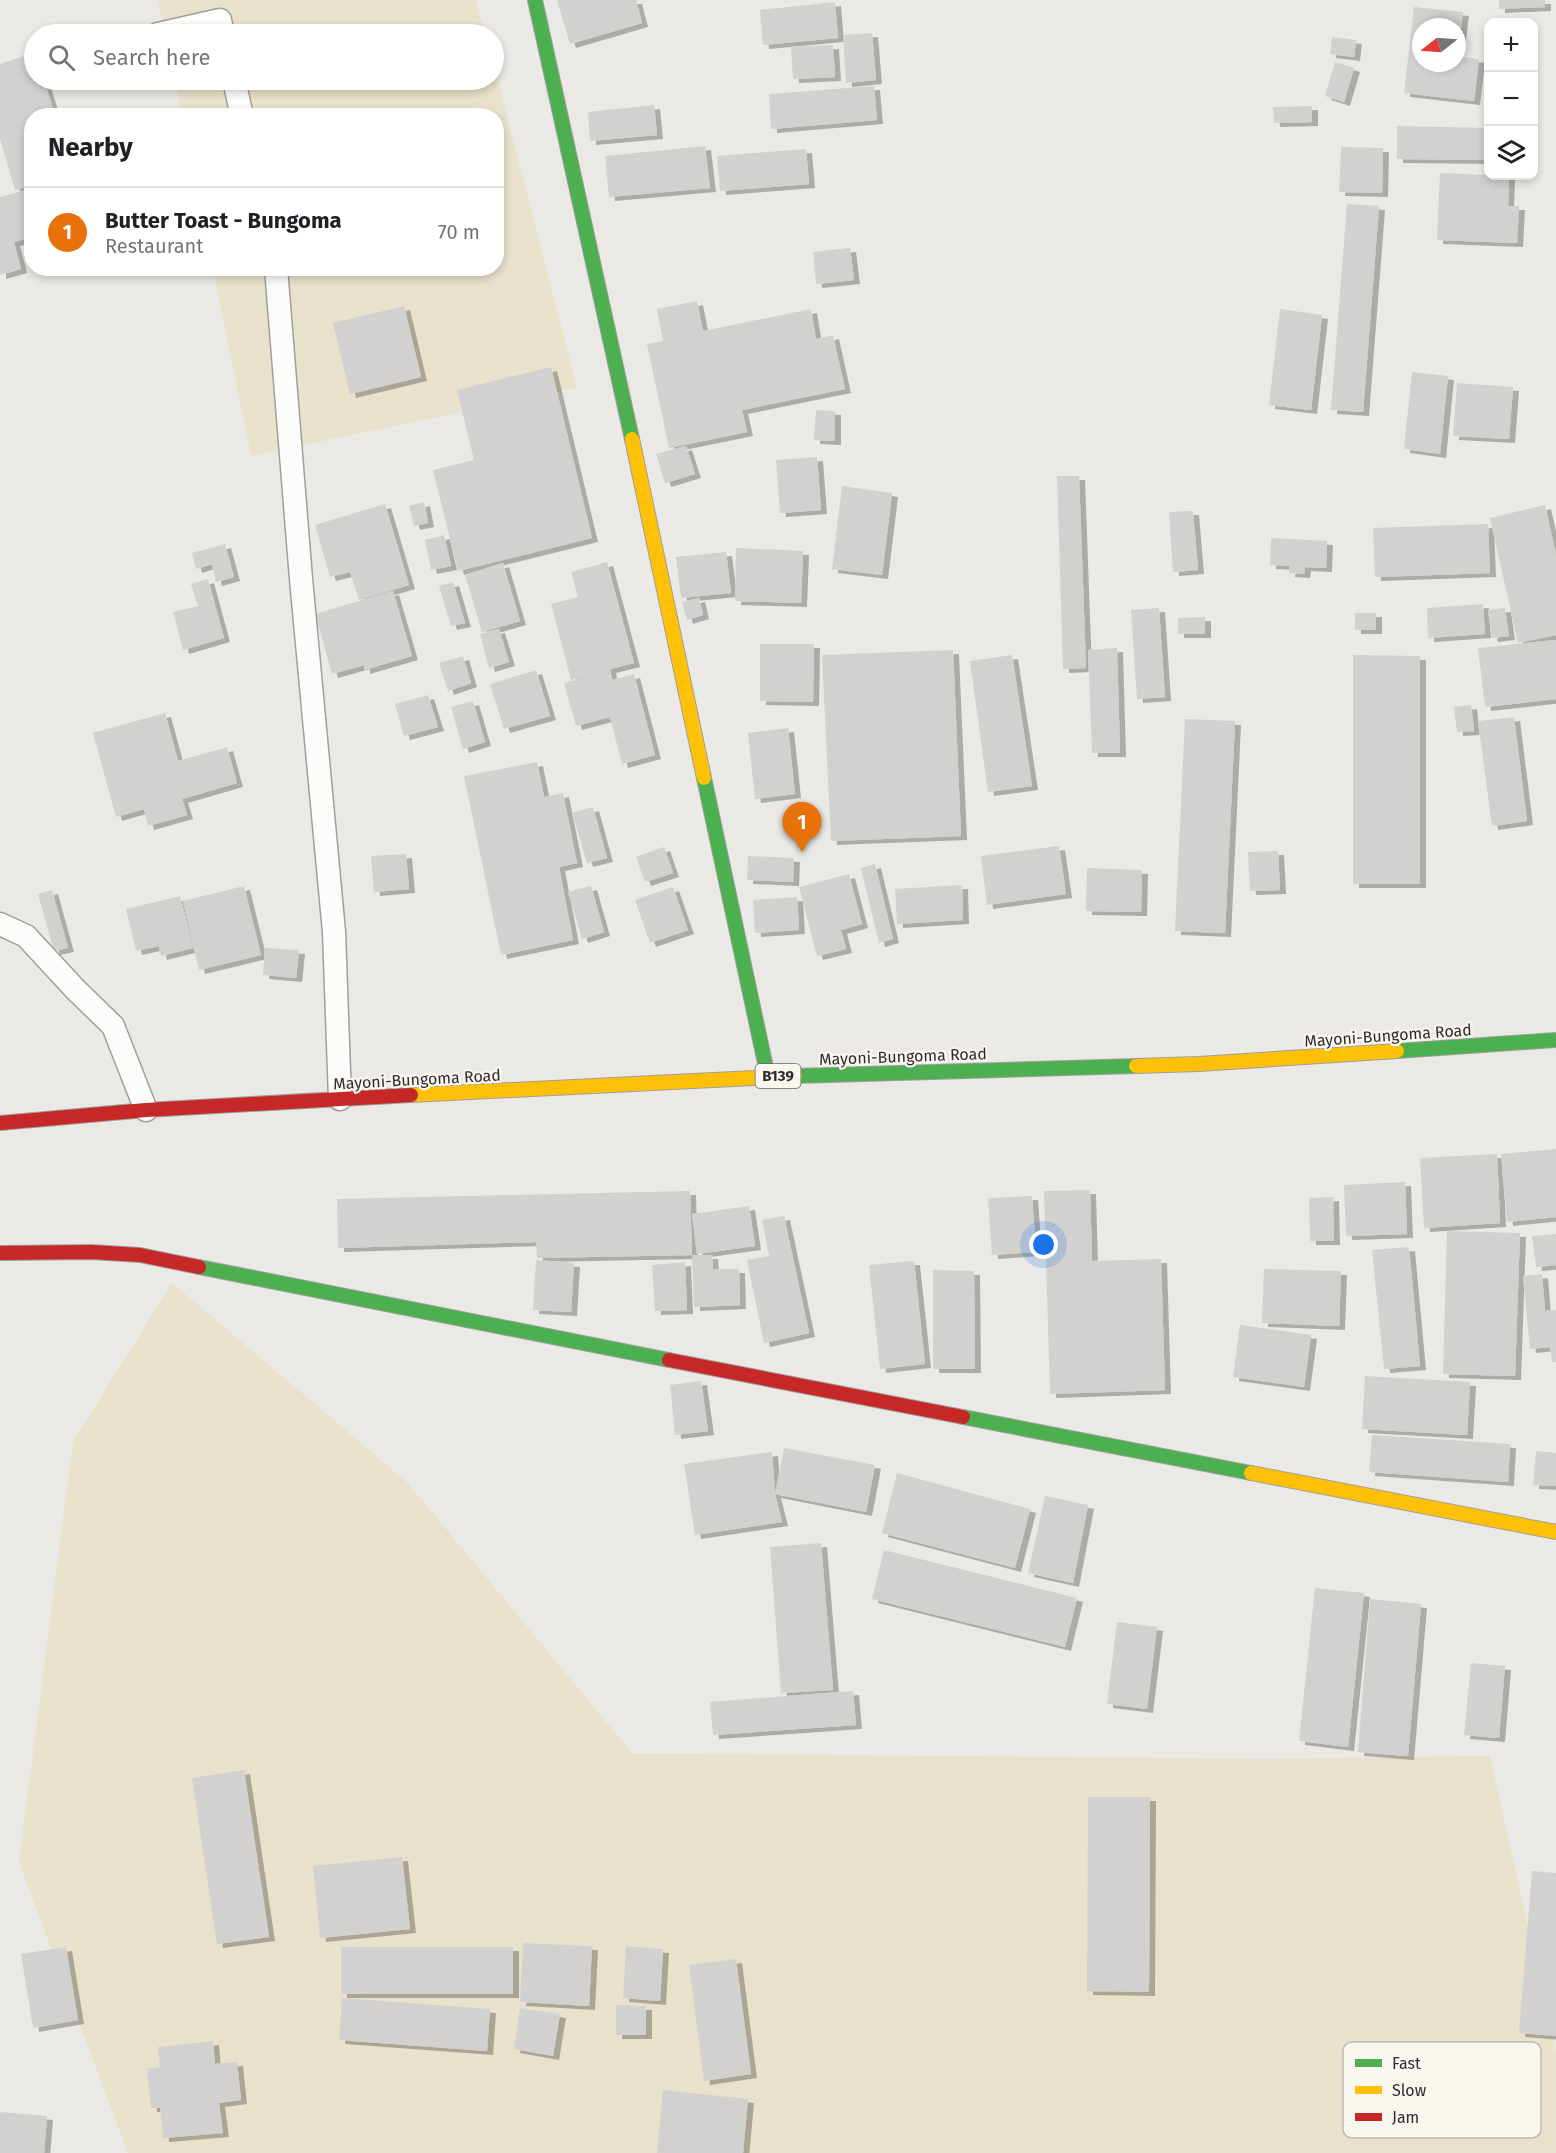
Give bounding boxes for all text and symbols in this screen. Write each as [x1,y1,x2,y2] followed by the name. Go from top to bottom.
[1412,18,1466,72] north arrow
[1484,18,1538,180] map controls
[1484,18,1538,72] button: +
[24,24,504,90] search box
[45,41,78,74] icon: search
[93,44,211,71] text: Search here
[1484,72,1538,126] button: −
[1484,126,1538,180] button: layers
[48,132,133,163] text: Nearby
[105,207,342,234] text: Butter Toast - Bungoma
[63,220,72,244] text: 1
[438,220,480,244] text: 70 m
[105,234,203,258] text: Restaurant
[782,802,822,852] pin: 1
[1304,1020,1472,1051] street label: Mayoni-Bungoma Road
[819,1044,987,1069] street label: Mayoni-Bungoma Road
[756,1064,800,1088] road number: B139
[333,1066,501,1093] street label: Mayoni-Bungoma Road
[1029,1230,1058,1259] your location
[1343,2042,1541,2138] legend
[1392,2054,1421,2073] text: Fast
[1392,2081,1427,2100] text: Slow
[1392,2108,1419,2127] text: Jam

